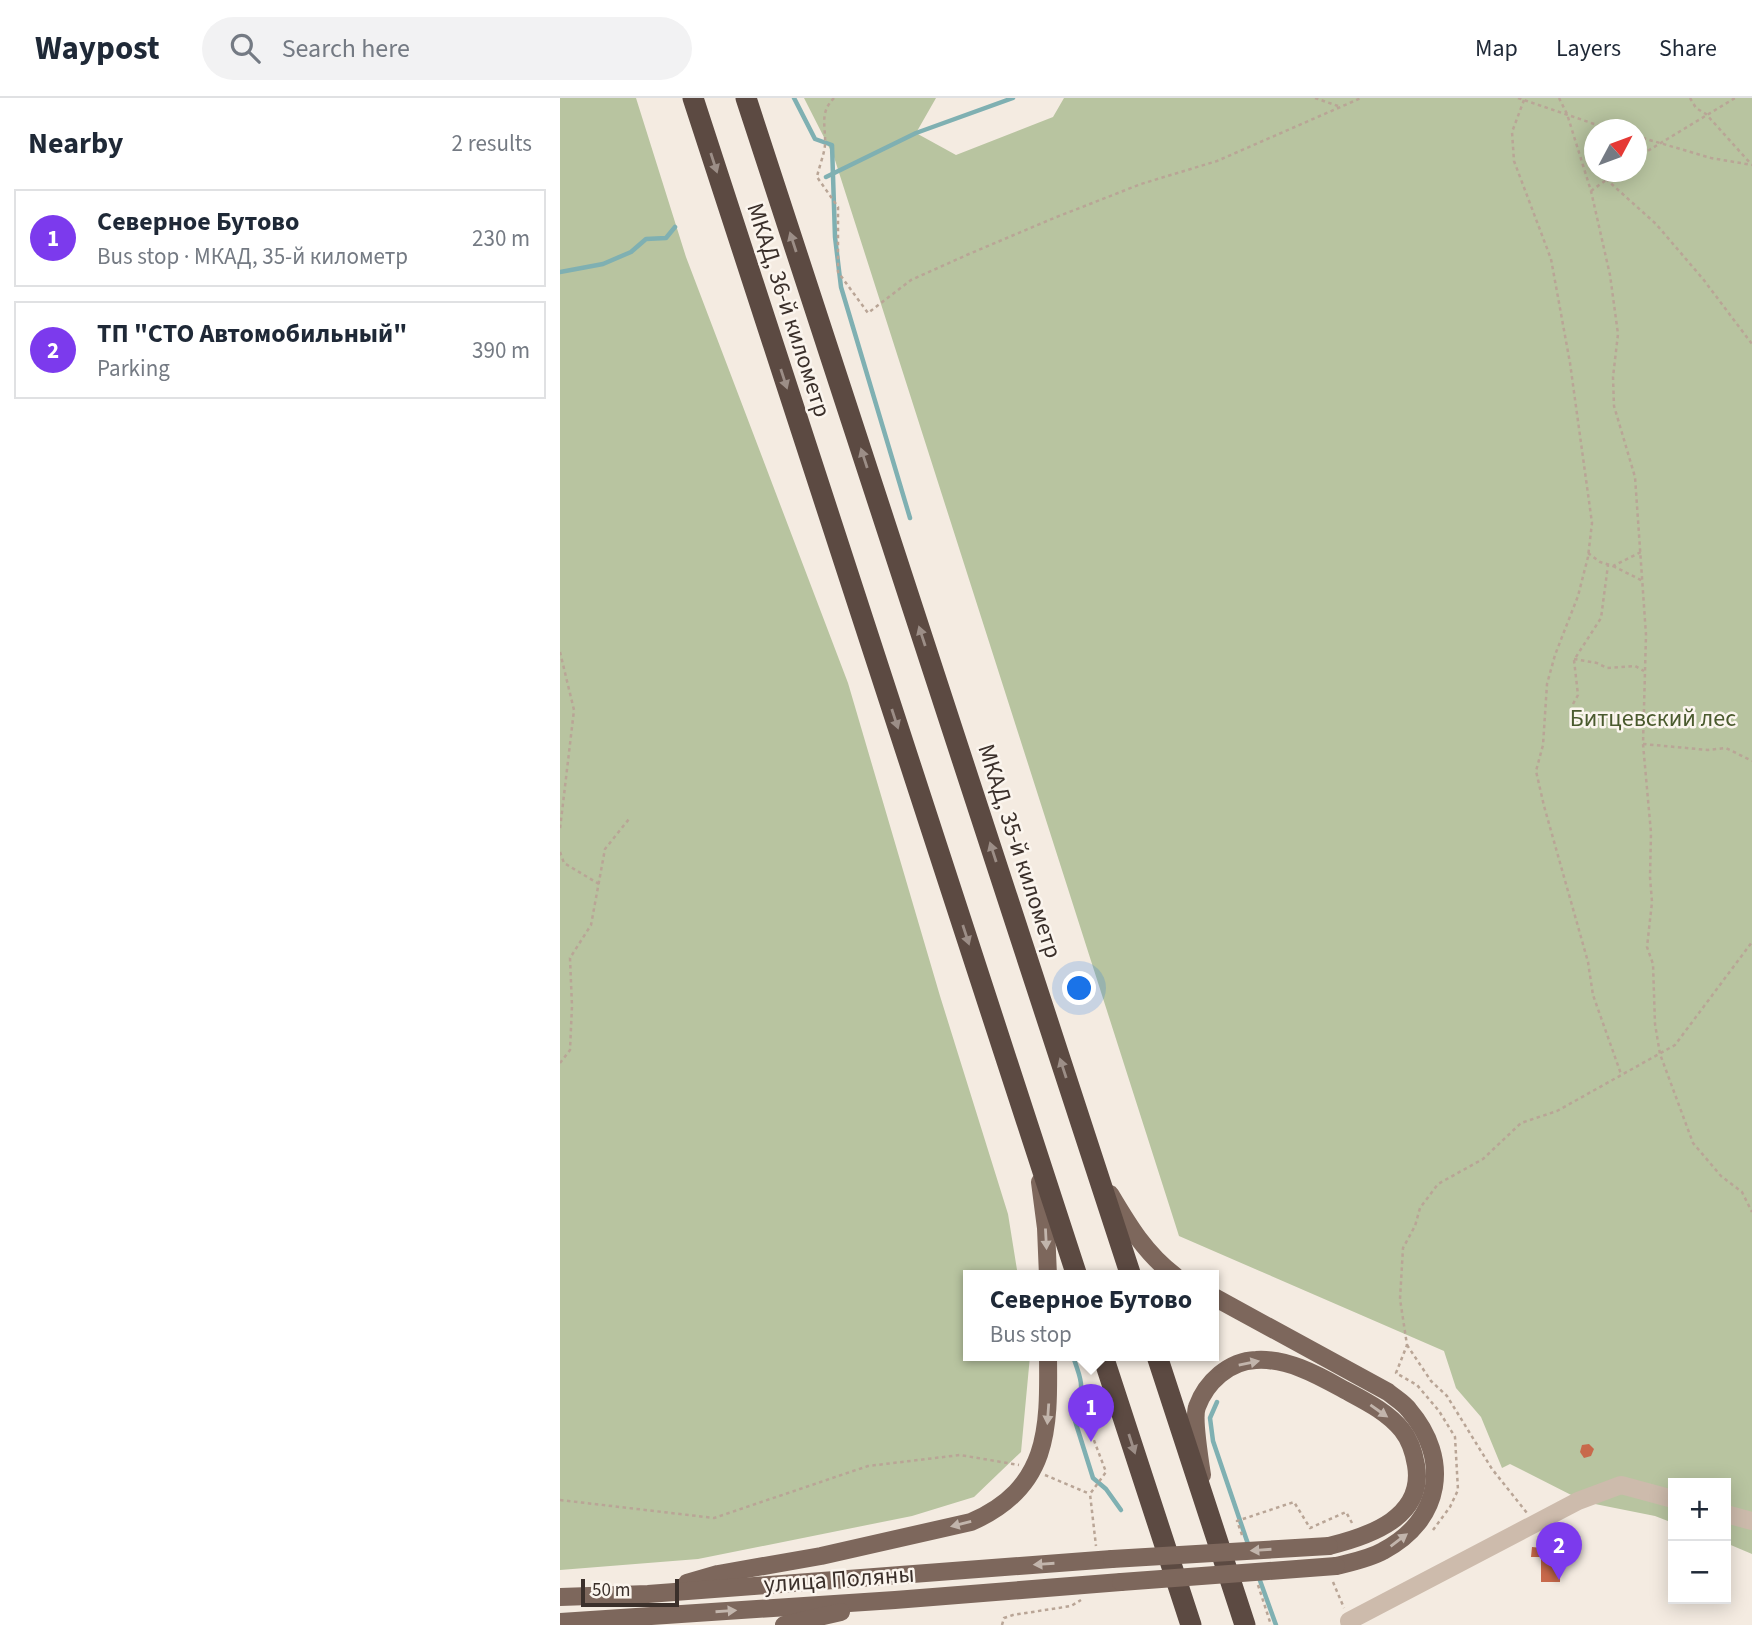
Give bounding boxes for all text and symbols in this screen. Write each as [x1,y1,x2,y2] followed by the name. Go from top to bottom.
[202,17,692,80] search box
[35,25,160,72] text: Waypost
[226,29,264,67] icon: search
[282,30,410,67] text: Search here
[1475,31,1518,66] text: Map
[1556,31,1621,66] text: Layers
[1659,31,1717,66] text: Share
[1584,119,1647,182] north arrow
[28,122,123,165] text: Nearby
[452,127,532,160] text: 2 results
[709,153,720,174] one-way arrow
[737,199,840,422] street label: МКАД, 36-й километр
[97,203,300,240] text: Северное Бутово
[47,222,59,255] text: 1
[472,222,530,255] text: 230 m
[787,231,798,252] one-way arrow
[97,240,408,273] text: Bus stop · МКАД, 35-й километр
[97,315,407,352] text: ТП "СТО Автомобильный"
[47,334,59,367] text: 2
[472,334,530,367] text: 390 m
[97,352,170,385] text: Parking
[779,369,790,390] one-way arrow
[858,447,869,468] one-way arrow
[916,625,927,646] one-way arrow
[1570,701,1736,736] park label: Битцевский лес
[890,709,901,730] one-way arrow
[968,740,1071,963] street label: МКАД, 35-й километр
[987,841,997,862] one-way arrow
[961,925,971,946] one-way arrow
[1062,971,1096,1005] your location
[1057,1057,1068,1078] one-way arrow
[1041,1229,1052,1251] one-way arrow
[963,1270,1219,1361] popup
[990,1281,1192,1318] text: Северное Бутово
[990,1318,1072,1351] text: Bus stop
[1238,1357,1260,1368] one-way arrow
[1068,1384,1114,1442] pin: 1
[1042,1403,1053,1425] one-way arrow
[1370,1404,1388,1418] one-way arrow
[1127,1434,1138,1455] one-way arrow
[1668,1478,1731,1604] map controls
[1668,1478,1731,1541] button: +
[950,1519,972,1530] one-way arrow
[1536,1522,1582,1580] pin: 2
[1389,1532,1407,1547] one-way arrow
[1668,1541,1731,1604] button: −
[1250,1545,1272,1556] one-way arrow
[763,1557,916,1602] street label: улица Поляны
[1033,1559,1055,1570] one-way arrow
[581,1576,679,1608] scale bar
[592,1577,630,1604] text: 50 m
[715,1605,737,1616] one-way arrow

